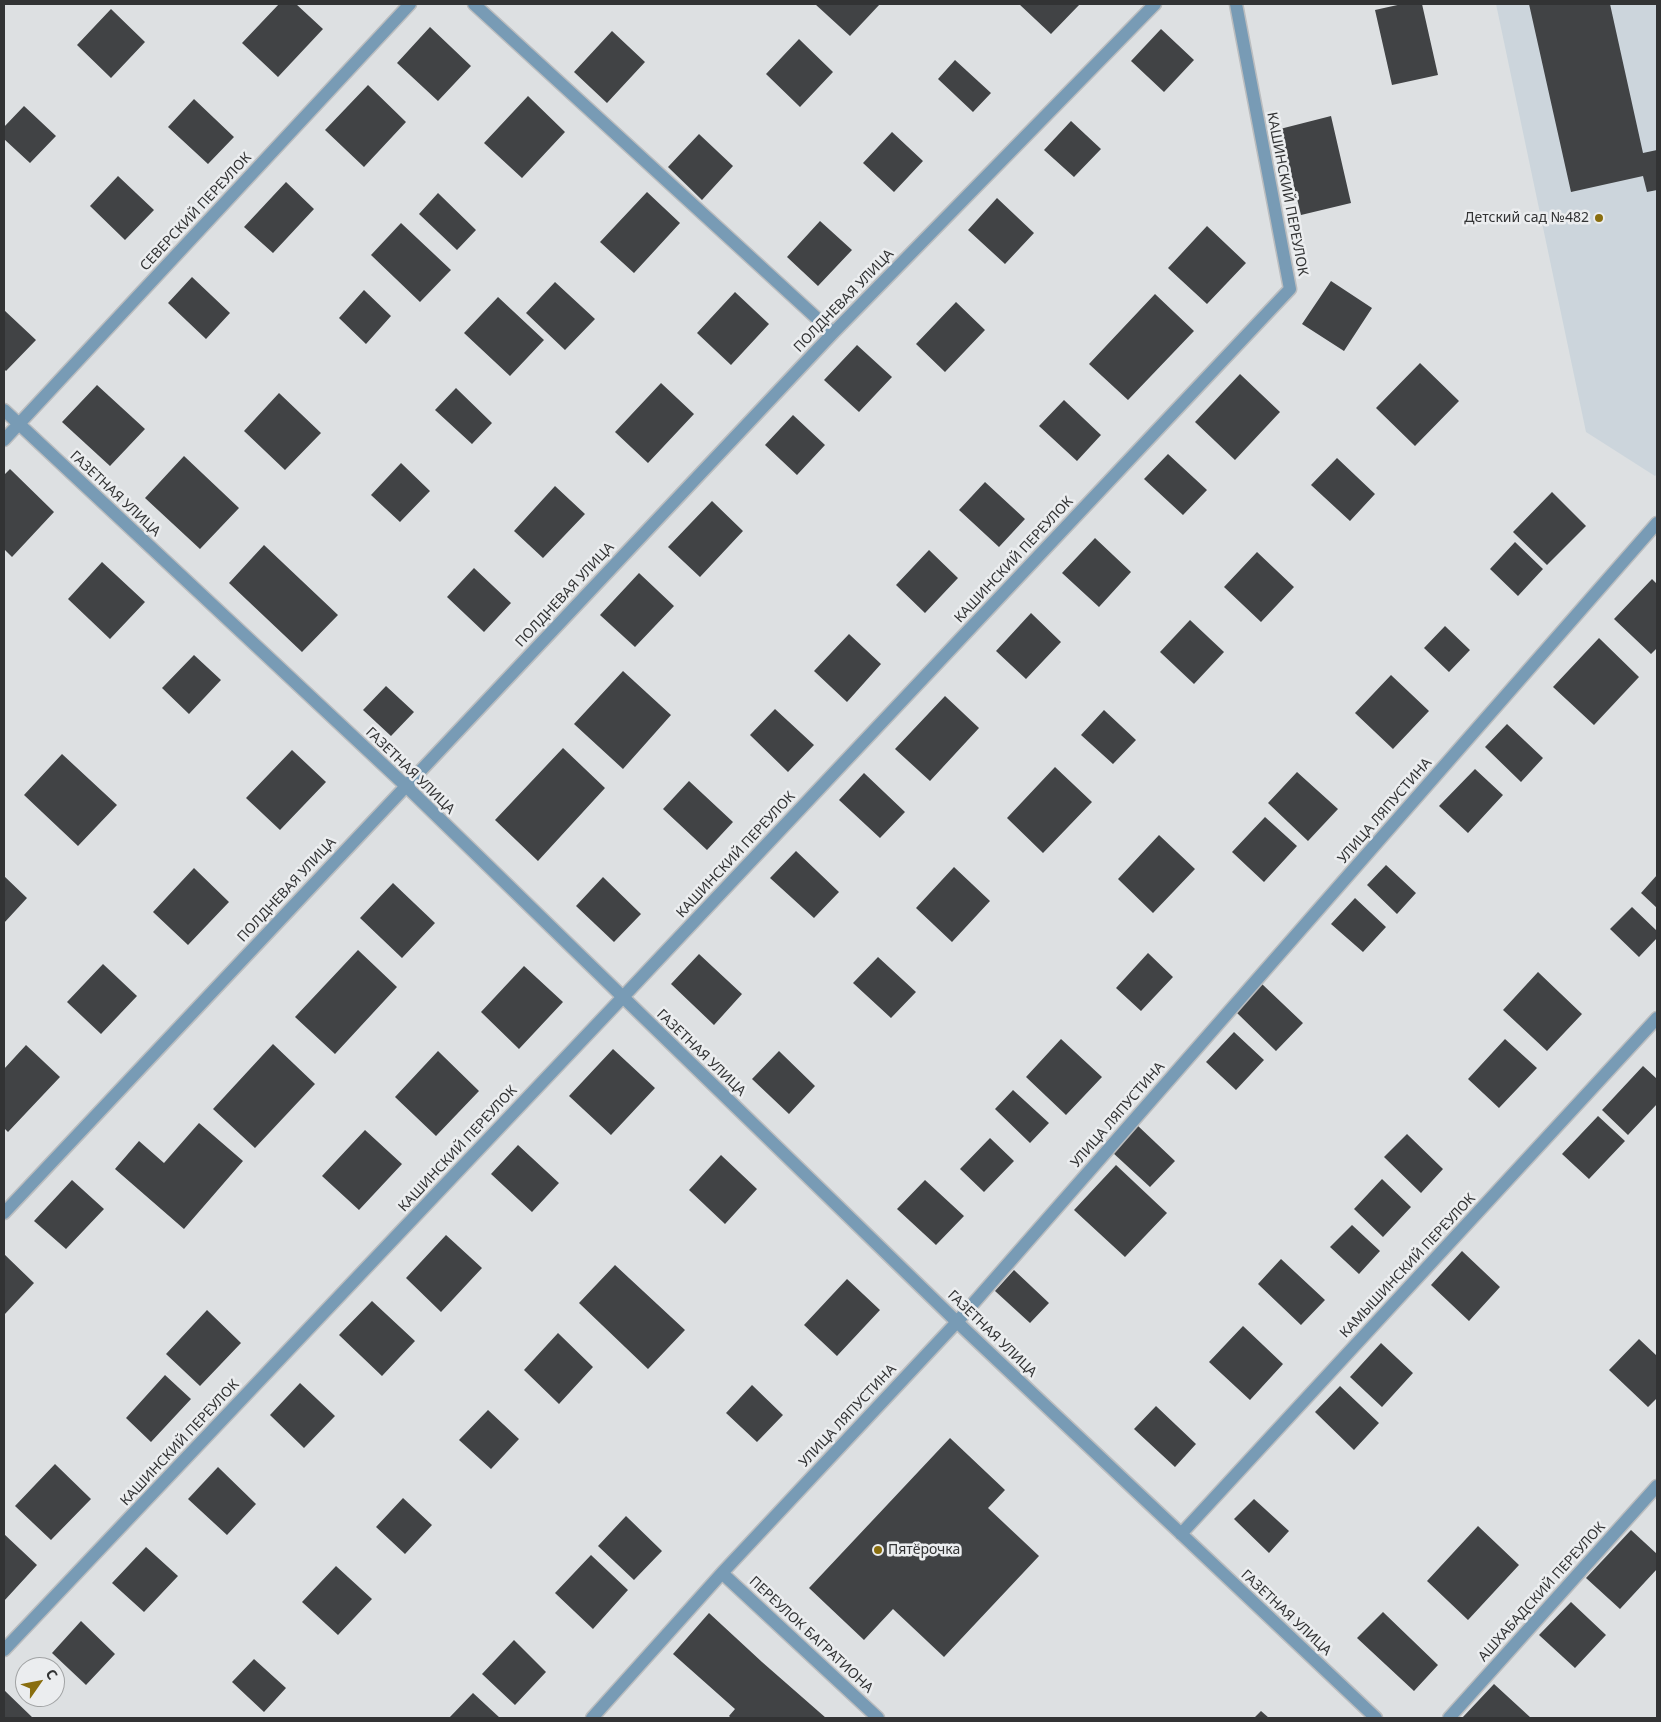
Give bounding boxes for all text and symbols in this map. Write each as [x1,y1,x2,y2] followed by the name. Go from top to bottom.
[1263,111,1311,277] street label: КАШИНСКИЙ ПЕРЕУЛОК
[137,149,255,275] street label: СЕВЕРСКИЙ ПЕРЕУЛОК
[1464,210,1589,226] place label: Детский сад №482
[1593,212,1605,224] marker: Детский сад №482
[791,246,897,356] street label: ПОЛДНЕВАЯ УЛИЦА
[66,448,164,540] street label: ГАЗЕТНАЯ УЛИЦА
[951,493,1077,627] street label: КАШИНСКИЙ ПЕРЕУЛОК
[512,539,618,651] street label: ПОЛДНЕВАЯ УЛИЦА
[362,724,458,818] street label: ГАЗЕТНАЯ УЛИЦА
[1335,755,1435,867] street label: УЛИЦА ЛЯПУСТИНА
[673,788,799,922] street label: КАШИНСКИЙ ПЕРЕУЛОК
[234,834,340,946] street label: ПОЛДНЕВАЯ УЛИЦА
[653,1006,749,1100] street label: ГАЗЕТНАЯ УЛИЦА
[1068,1059,1168,1171] street label: УЛИЦА ЛЯПУСТИНА
[395,1082,521,1216] street label: КАШИНСКИЙ ПЕРЕУЛОК
[1337,1190,1479,1342] street label: КАМЫШИНСКИЙ ПЕРЕУЛОК
[944,1287,1040,1381] street label: ГАЗЕТНАЯ УЛИЦА
[796,1361,900,1471] street label: УЛИЦА ЛЯПУСТИНА
[117,1376,243,1510] street label: КАШИНСКИЙ ПЕРЕУЛОК
[1475,1519,1609,1665] street label: АШХАБАДСКИЙ ПЕРЕУЛОК
[888,1542,960,1558] place label: Пятёрочка
[872,1544,884,1556] marker: Пятёрочка
[1237,1567,1335,1659] street label: ГАЗЕТНАЯ УЛИЦА
[746,1573,876,1697] street label: ПЕРЕУЛОК БАГРАТИОНА
[15,1657,65,1707] north arrow
[42,1665,63,1683] text: С

